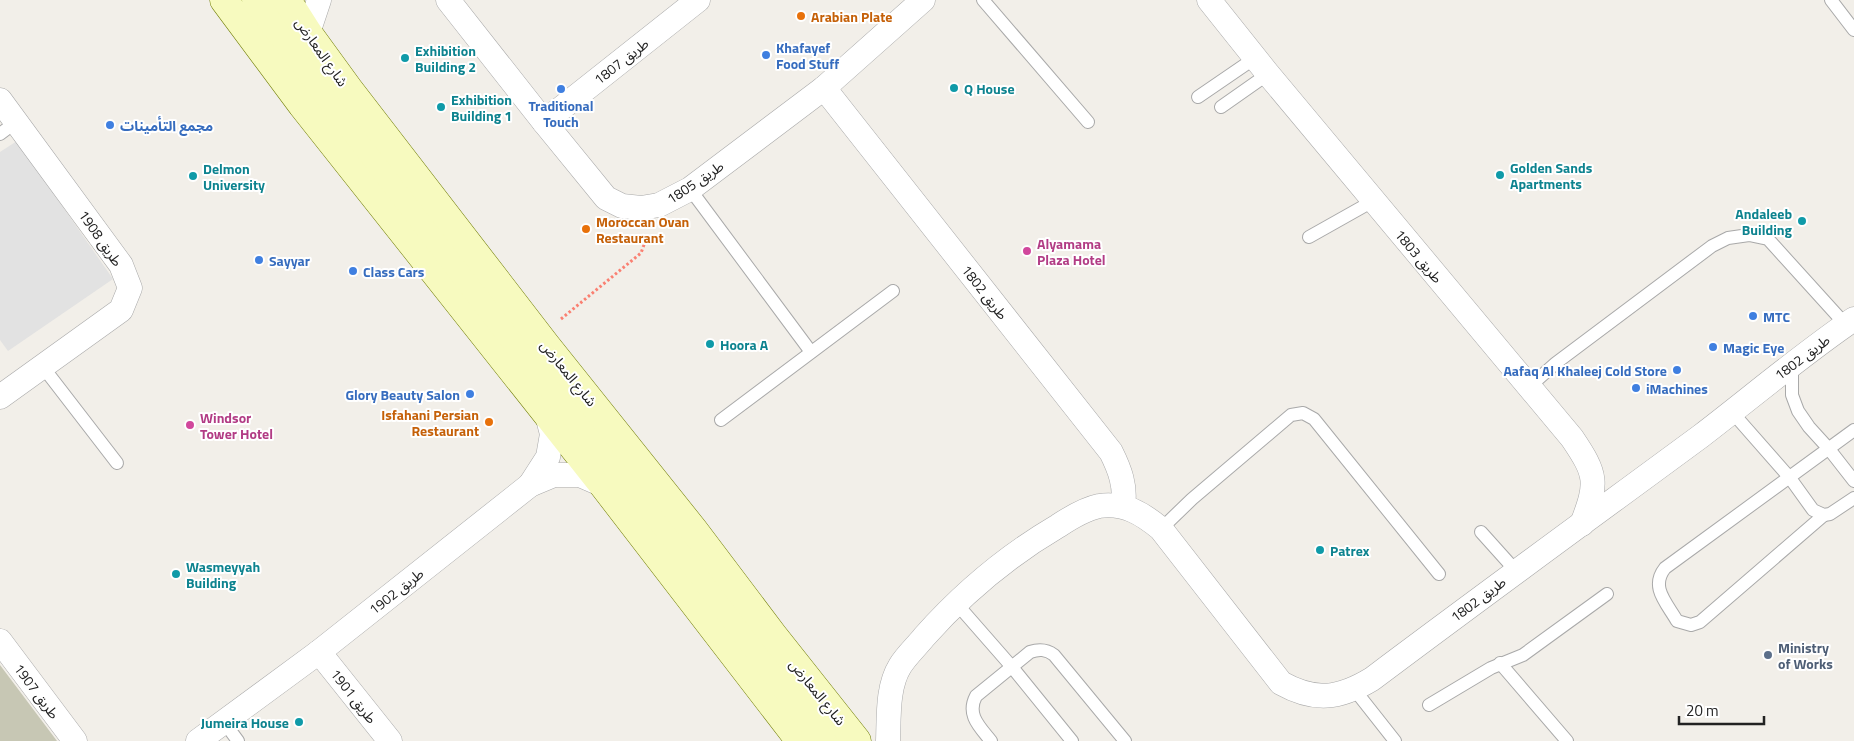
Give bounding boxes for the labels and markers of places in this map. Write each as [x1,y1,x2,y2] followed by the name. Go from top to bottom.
[811,6,892,27] place label: Arabian Plate
[795,10,807,22] marker: Arabian Plate
[776,37,839,74] place label: Khafayef Food Stuff
[415,40,476,77] place label: Exhibition Building 2
[760,49,772,61] marker: Khafayef Food Stuff
[399,52,411,64] marker: Exhibition Building 2
[964,78,1015,99] place label: Q House
[948,82,960,94] marker: Q House
[555,83,567,95] marker: Traditional Touch
[451,89,512,126] place label: Exhibition Building 1
[528,95,594,132] place label: Traditional Touch
[435,101,447,113] marker: Exhibition Building 1
[120,115,213,136] place label: مجمع التأمينات
[104,119,116,131] marker: مجمع التأمينات
[1510,157,1593,194] place label: Golden Sands Apartments
[203,158,265,195] place label: Delmon University
[1494,169,1506,181] marker: Golden Sands Apartments
[187,170,199,182] marker: Delmon University
[1735,203,1793,240] place label: Andaleeb Building
[596,211,689,248] place label: Moroccan Ovan Restaurant
[1796,215,1808,227] marker: Andaleeb Building
[580,223,592,235] marker: Moroccan Ovan Restaurant
[1037,233,1106,270] place label: Alyamama Plaza Hotel
[1021,245,1033,257] marker: Alyamama Plaza Hotel
[269,250,310,271] place label: Sayyar
[253,254,265,266] marker: Sayyar
[363,261,425,282] place label: Class Cars
[347,265,359,277] marker: Class Cars
[1763,306,1790,327] place label: MTC
[1747,310,1759,322] marker: MTC
[720,334,769,355] place label: Hoora A
[1723,337,1784,358] place label: Magic Eye
[704,338,716,350] marker: Hoora A
[1707,341,1719,353] marker: Magic Eye
[1503,360,1667,381] place label: Aafaq Al Khaleej Cold Store
[1671,364,1683,376] marker: Aafaq Al Khaleej Cold Store
[1646,378,1708,399] place label: iMachines
[1630,382,1642,394] marker: iMachines
[345,384,460,405] place label: Glory Beauty Salon
[464,388,476,400] marker: Glory Beauty Salon
[381,404,479,441] place label: Isfahani Persian Restaurant
[200,407,273,444] place label: Windsor Tower Hotel
[483,416,495,428] marker: Isfahani Persian Restaurant
[184,419,196,431] marker: Windsor Tower Hotel
[1330,540,1370,561] place label: Patrex
[1314,544,1326,556] marker: Patrex
[186,556,260,593] place label: Wasmeyyah Building
[170,568,182,580] marker: Wasmeyyah Building
[1778,637,1833,674] place label: Ministry of Works
[1762,649,1774,661] marker: Ministry of Works
[201,712,289,733] place label: Jumeira House
[293,716,305,728] marker: Jumeira House

